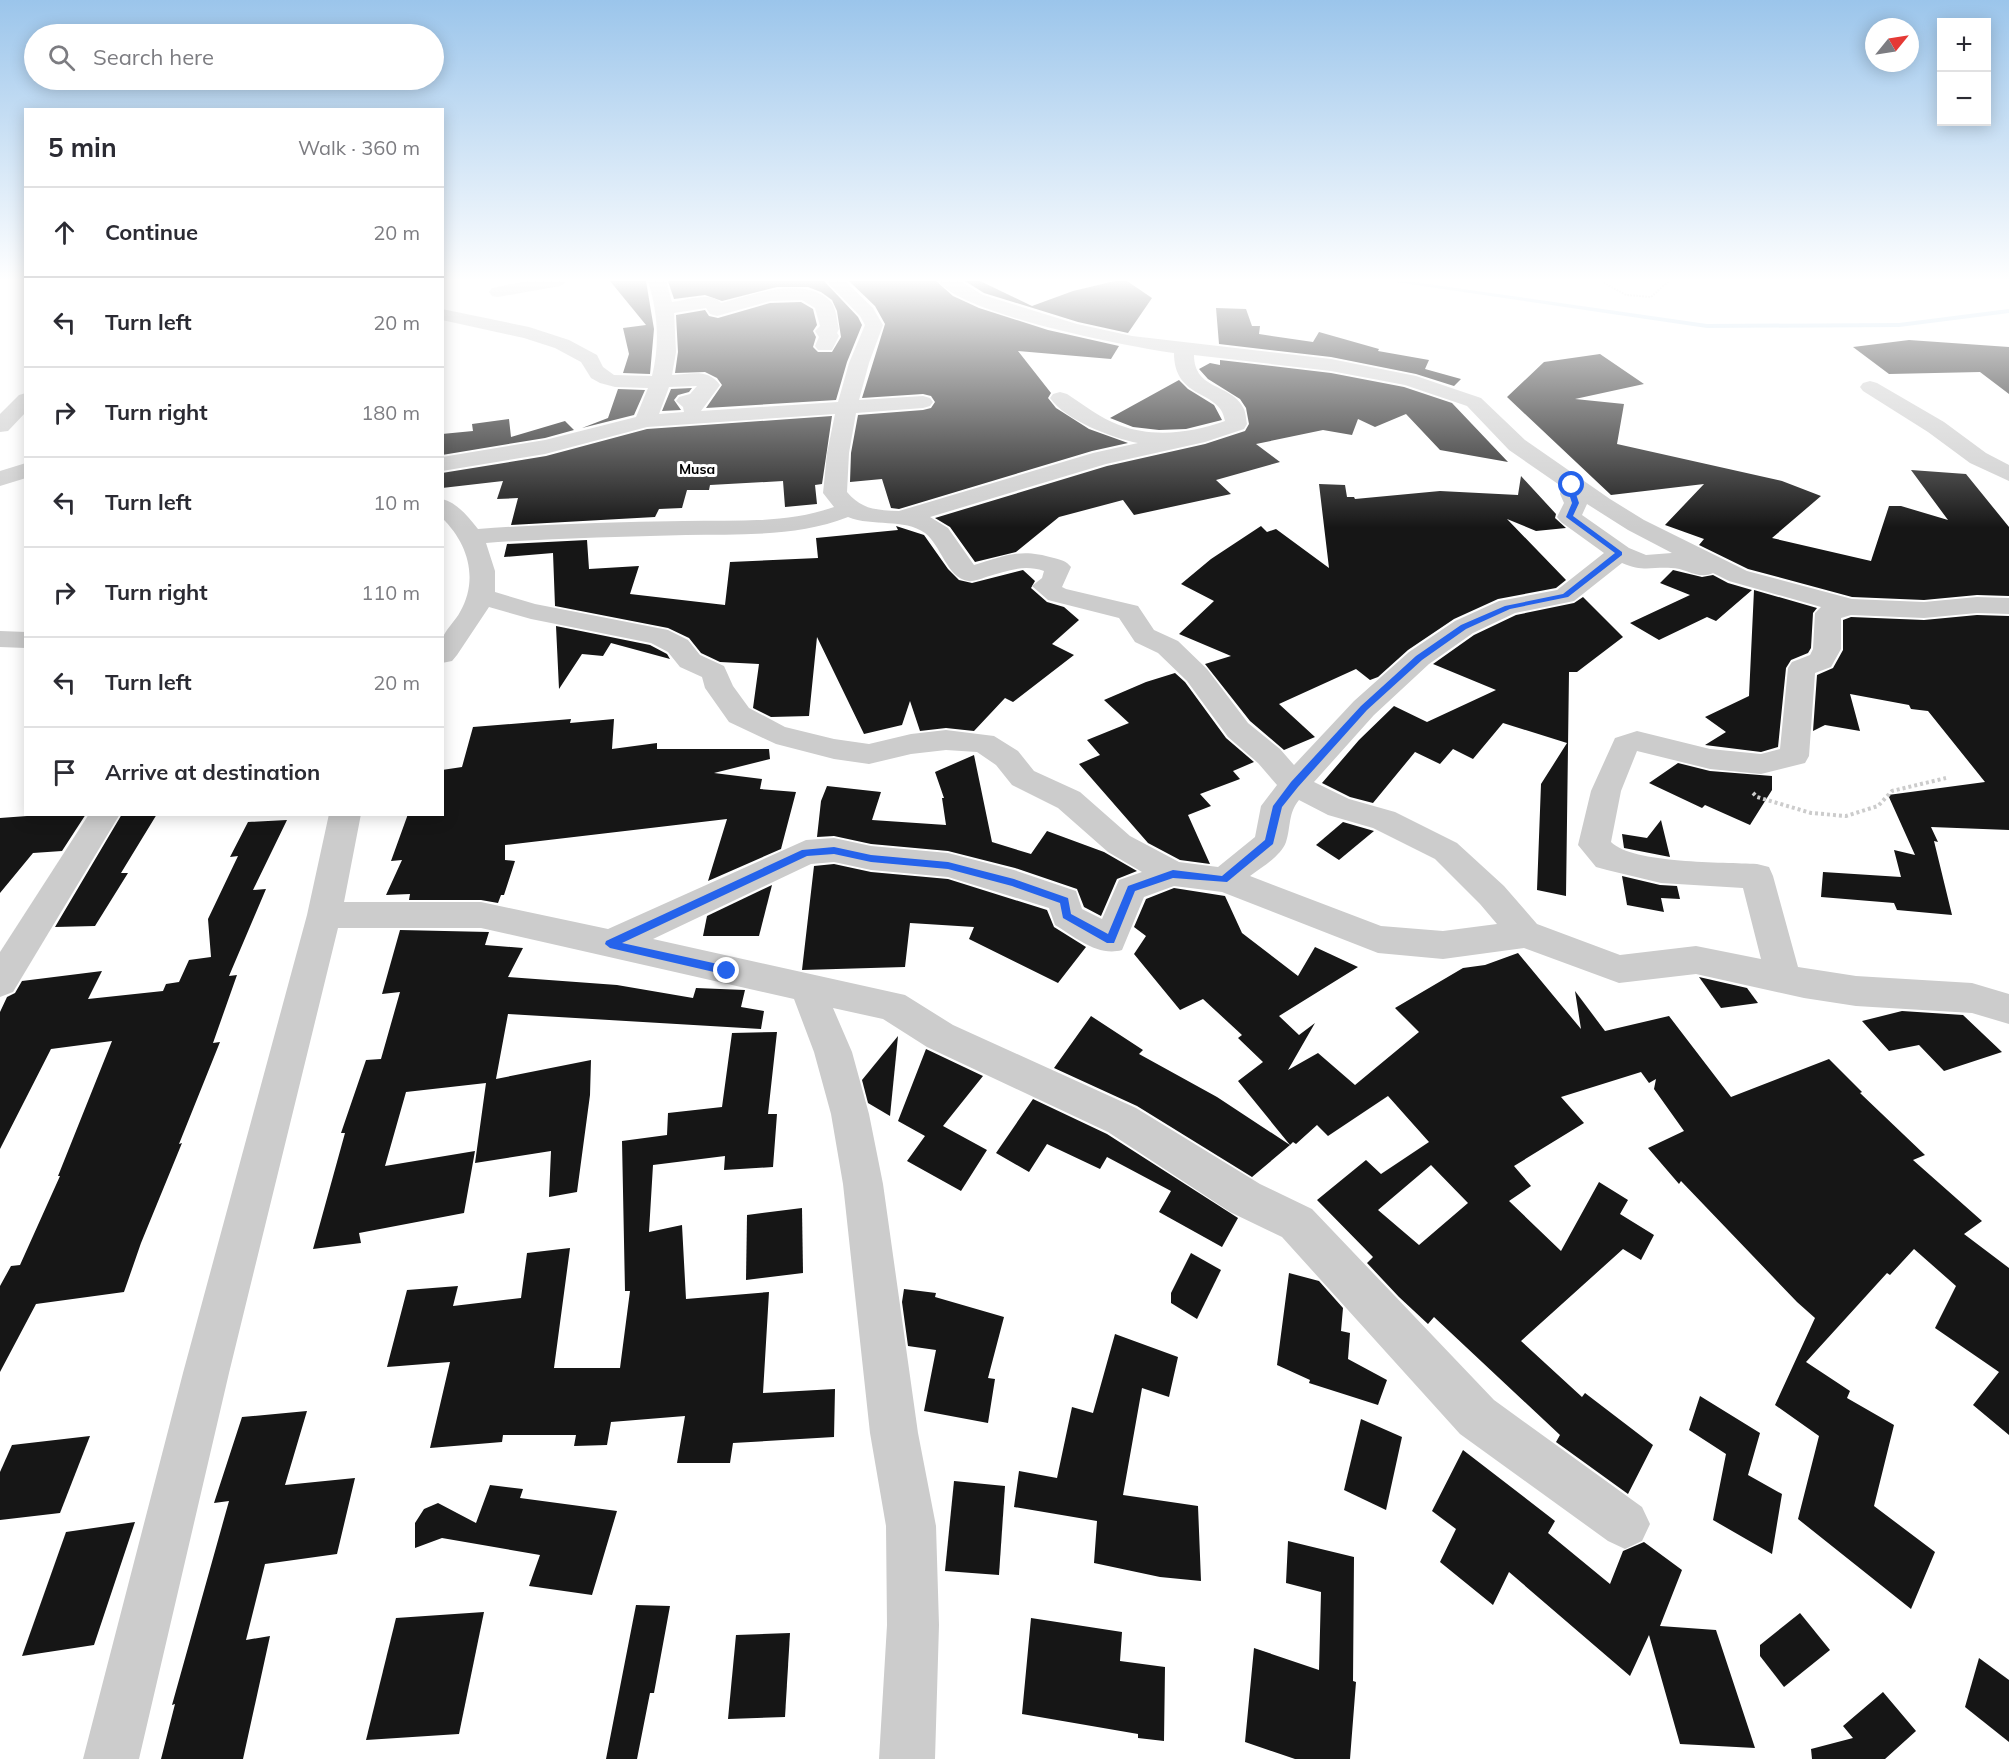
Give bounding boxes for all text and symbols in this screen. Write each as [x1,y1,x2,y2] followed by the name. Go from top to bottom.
[1865,18,1919,72] north arrow
[1937,18,1991,126] map controls
[1937,18,1991,72] button: +
[24,24,444,90] search box
[45,41,78,74] icon: search
[93,43,214,71] text: Search here
[1937,72,1991,126] button: −
[48,131,117,164] text: 5 min
[298,135,420,160] text: Walk · 360 m
[48,216,81,249] icon: ahead
[105,218,198,246] text: Continue
[373,220,420,245] text: 20 m
[48,306,81,339] icon: left
[105,308,192,336] text: Turn left
[373,310,420,335] text: 20 m
[48,396,81,429] icon: right
[105,398,208,426] text: Turn right
[361,400,420,425] text: 180 m
[679,460,715,478] district label: Musa
[1558,471,1584,497] route start
[48,486,81,519] icon: left
[105,488,192,516] text: Turn left
[373,490,420,515] text: 10 m
[48,576,81,609] icon: right
[105,578,208,606] text: Turn right
[361,580,420,605] text: 110 m
[48,666,81,699] icon: left
[105,668,192,696] text: Turn left
[373,670,420,695] text: 20 m
[48,756,81,789] icon: arrive
[105,758,320,786] text: Arrive at destination
[713,957,739,983] route end

